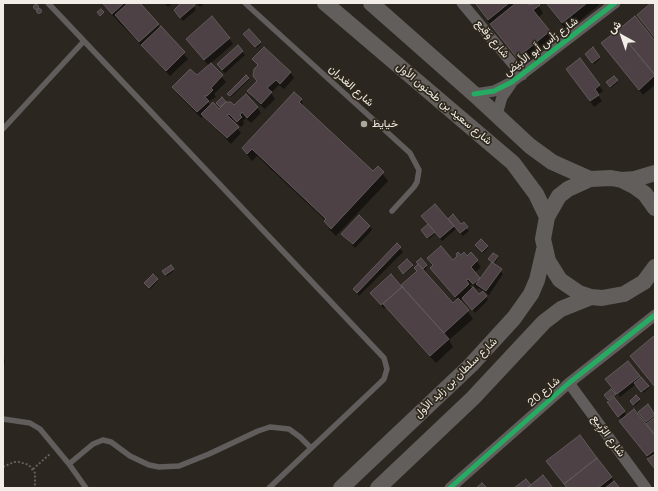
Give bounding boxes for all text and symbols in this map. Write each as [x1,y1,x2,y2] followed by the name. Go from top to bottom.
[501,15,581,79] street label: شارع رَأس أَبو الأَبيَض
[602,16,642,56] north arrow
[472,17,512,61] street label: شارع وَقيع
[605,17,624,36] text: ش
[393,60,495,148] street label: شارع سعيد بن طحنون الأول
[326,62,376,110] street label: شارع الغدران
[372,117,398,131] place label: خيايط
[359,119,369,129] marker: خيايط
[412,335,500,421] street label: شارع سلطان بن زايد الأول
[525,374,563,410] street label: شارع 20
[588,412,628,460] street label: شارع الرَّبِيع

